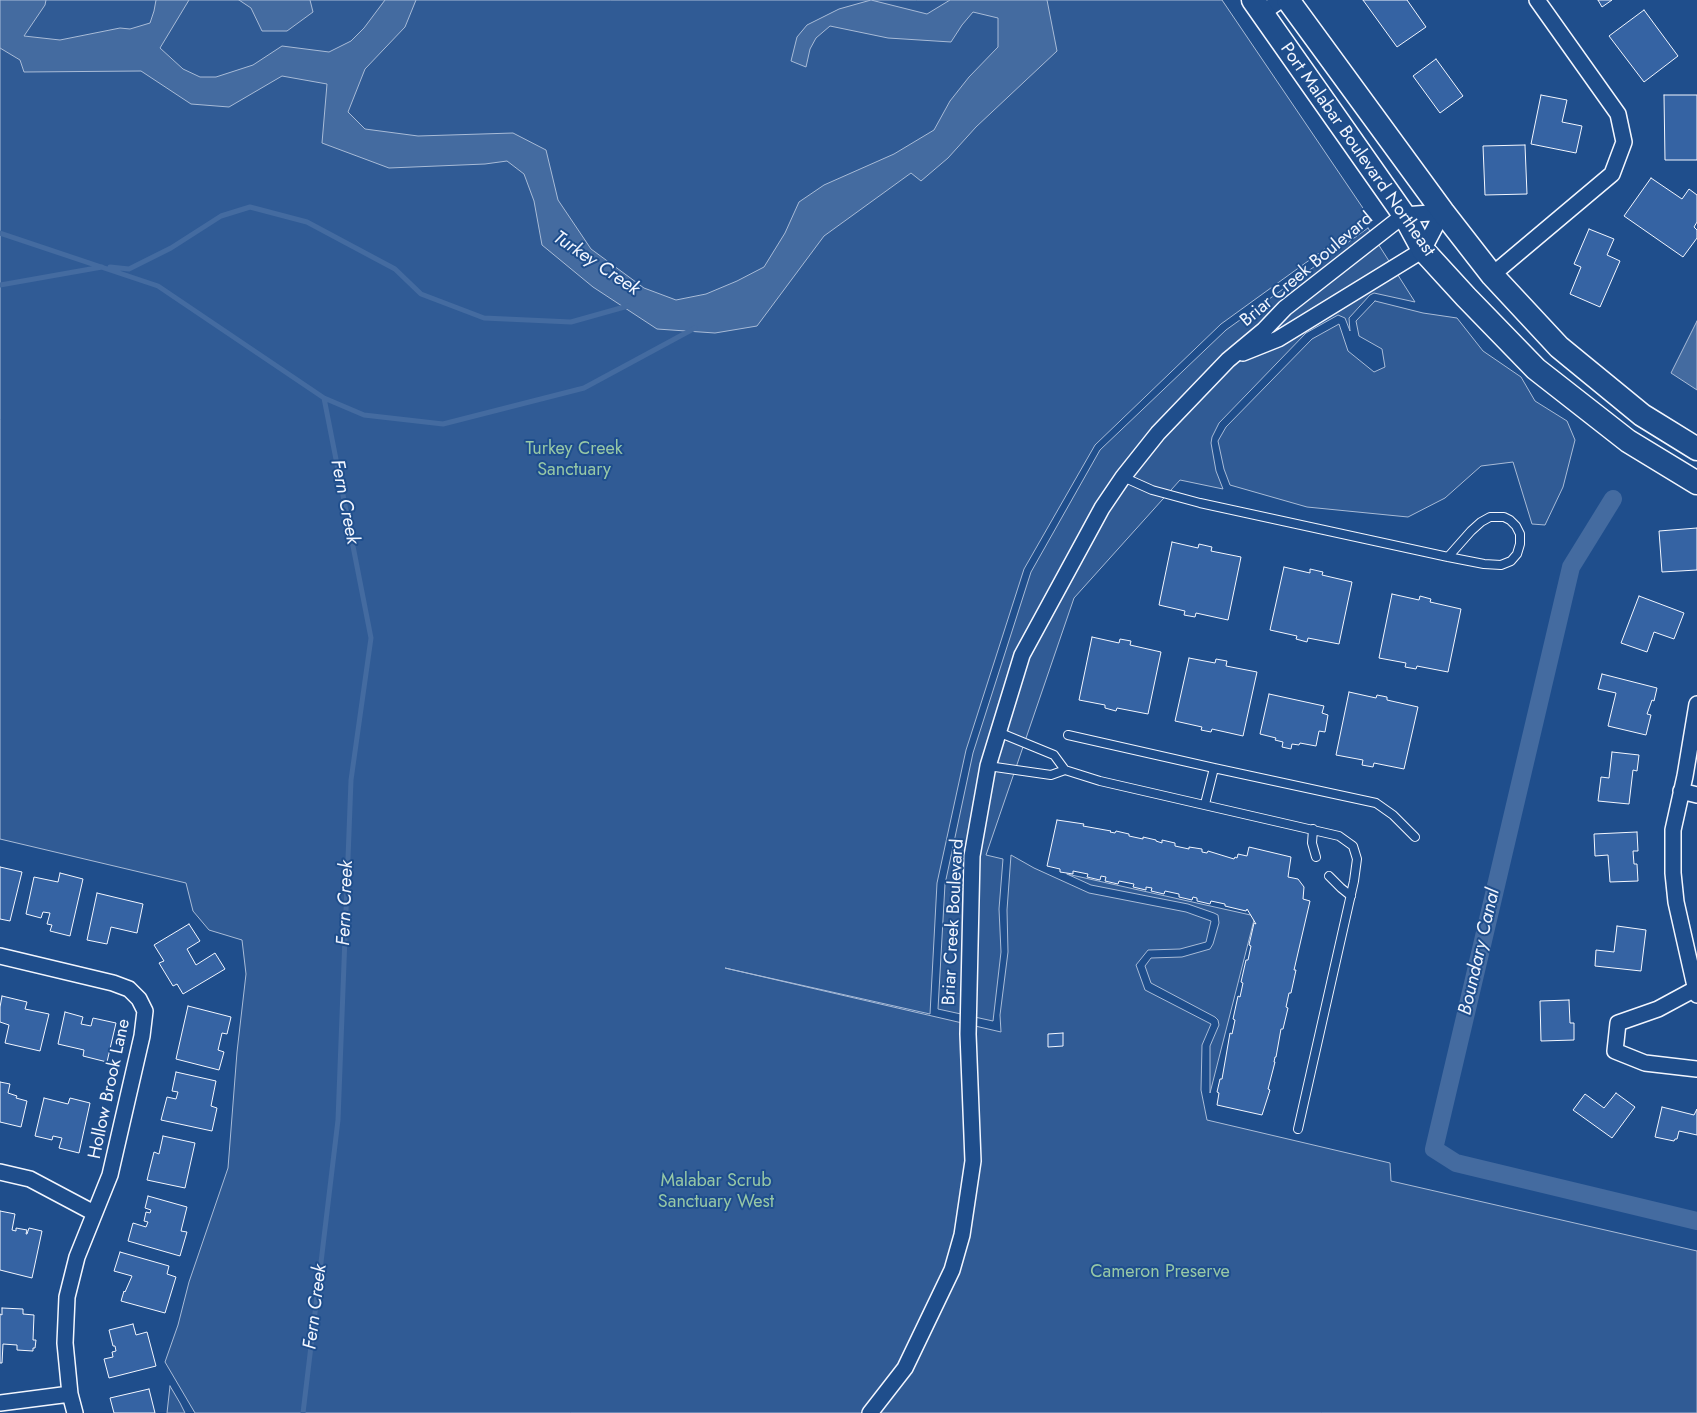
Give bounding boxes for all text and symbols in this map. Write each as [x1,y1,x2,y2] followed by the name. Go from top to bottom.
[1275,39,1439,261] street label: Port Malabar Boulevard Northeast
[1236,208,1378,332] street label: Briar Creek Boulevard
[548,227,644,301] water label: Turkey Creek
[525,439,623,482] park label: Turkey Creek Sanctuary
[325,458,363,546] water label: Fern Creek
[939,838,969,1006] street label: Briar Creek Boulevard
[333,860,359,946] water label: Fern Creek
[1454,887,1506,1017] water label: Boundary Canal
[85,1017,135,1161] street label: Hollow Brook Lane
[658,1171,774,1214] park label: Malabar Scrub Sanctuary West
[1090,1262,1230,1284] park label: Cameron Preserve
[299,1263,333,1351] water label: Fern Creek

